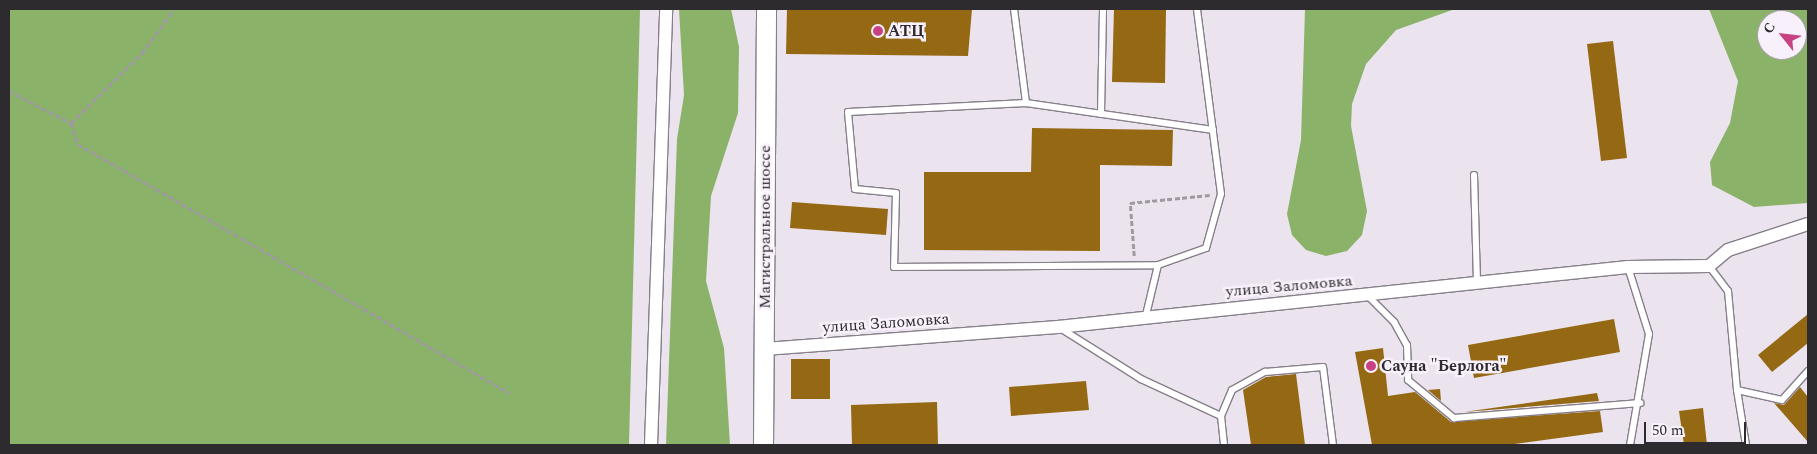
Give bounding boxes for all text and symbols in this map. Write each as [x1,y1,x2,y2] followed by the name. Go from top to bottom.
[1757,10,1807,60] north arrow
[1758,19,1781,37] text: С
[888,21,924,41] place label: АТЦ
[872,25,884,37] marker: АТЦ
[755,145,775,309] street label: Магистральное шоссе
[1225,271,1353,301] street label: улица Заломовка
[822,309,950,337] street label: улица Заломовка
[1381,356,1506,376] place label: Сауна "Берлога"
[1365,360,1377,372] marker: Сауна "Берлога"
[1647,412,1750,444] scale bar
[1652,419,1684,442] text: 50 m

